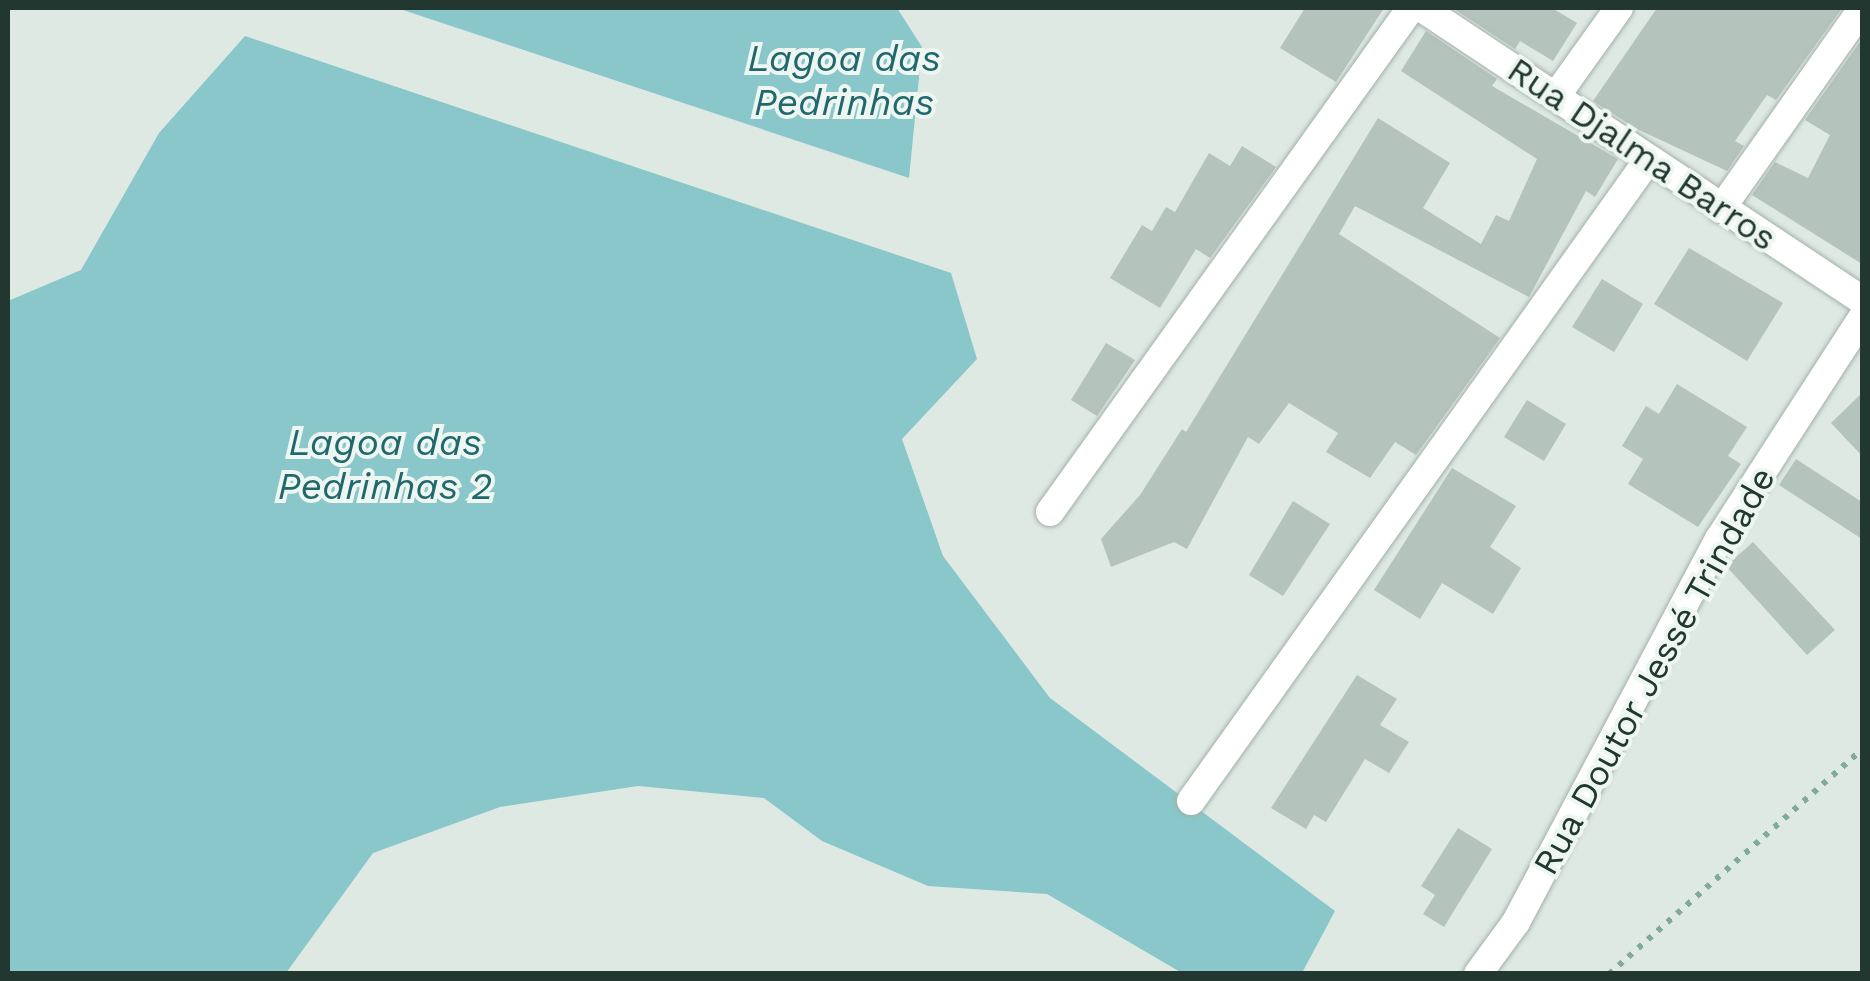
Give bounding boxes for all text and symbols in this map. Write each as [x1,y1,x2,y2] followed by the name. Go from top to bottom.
[747,36,941,125] water label: Lagoa das Pedrinhas
[1499,48,1785,260] street label: Rua Djalma Barros
[278,420,492,509] water label: Lagoa das Pedrinhas 2
[1524,459,1784,883] street label: Rua Doutor Jessé Trindade

